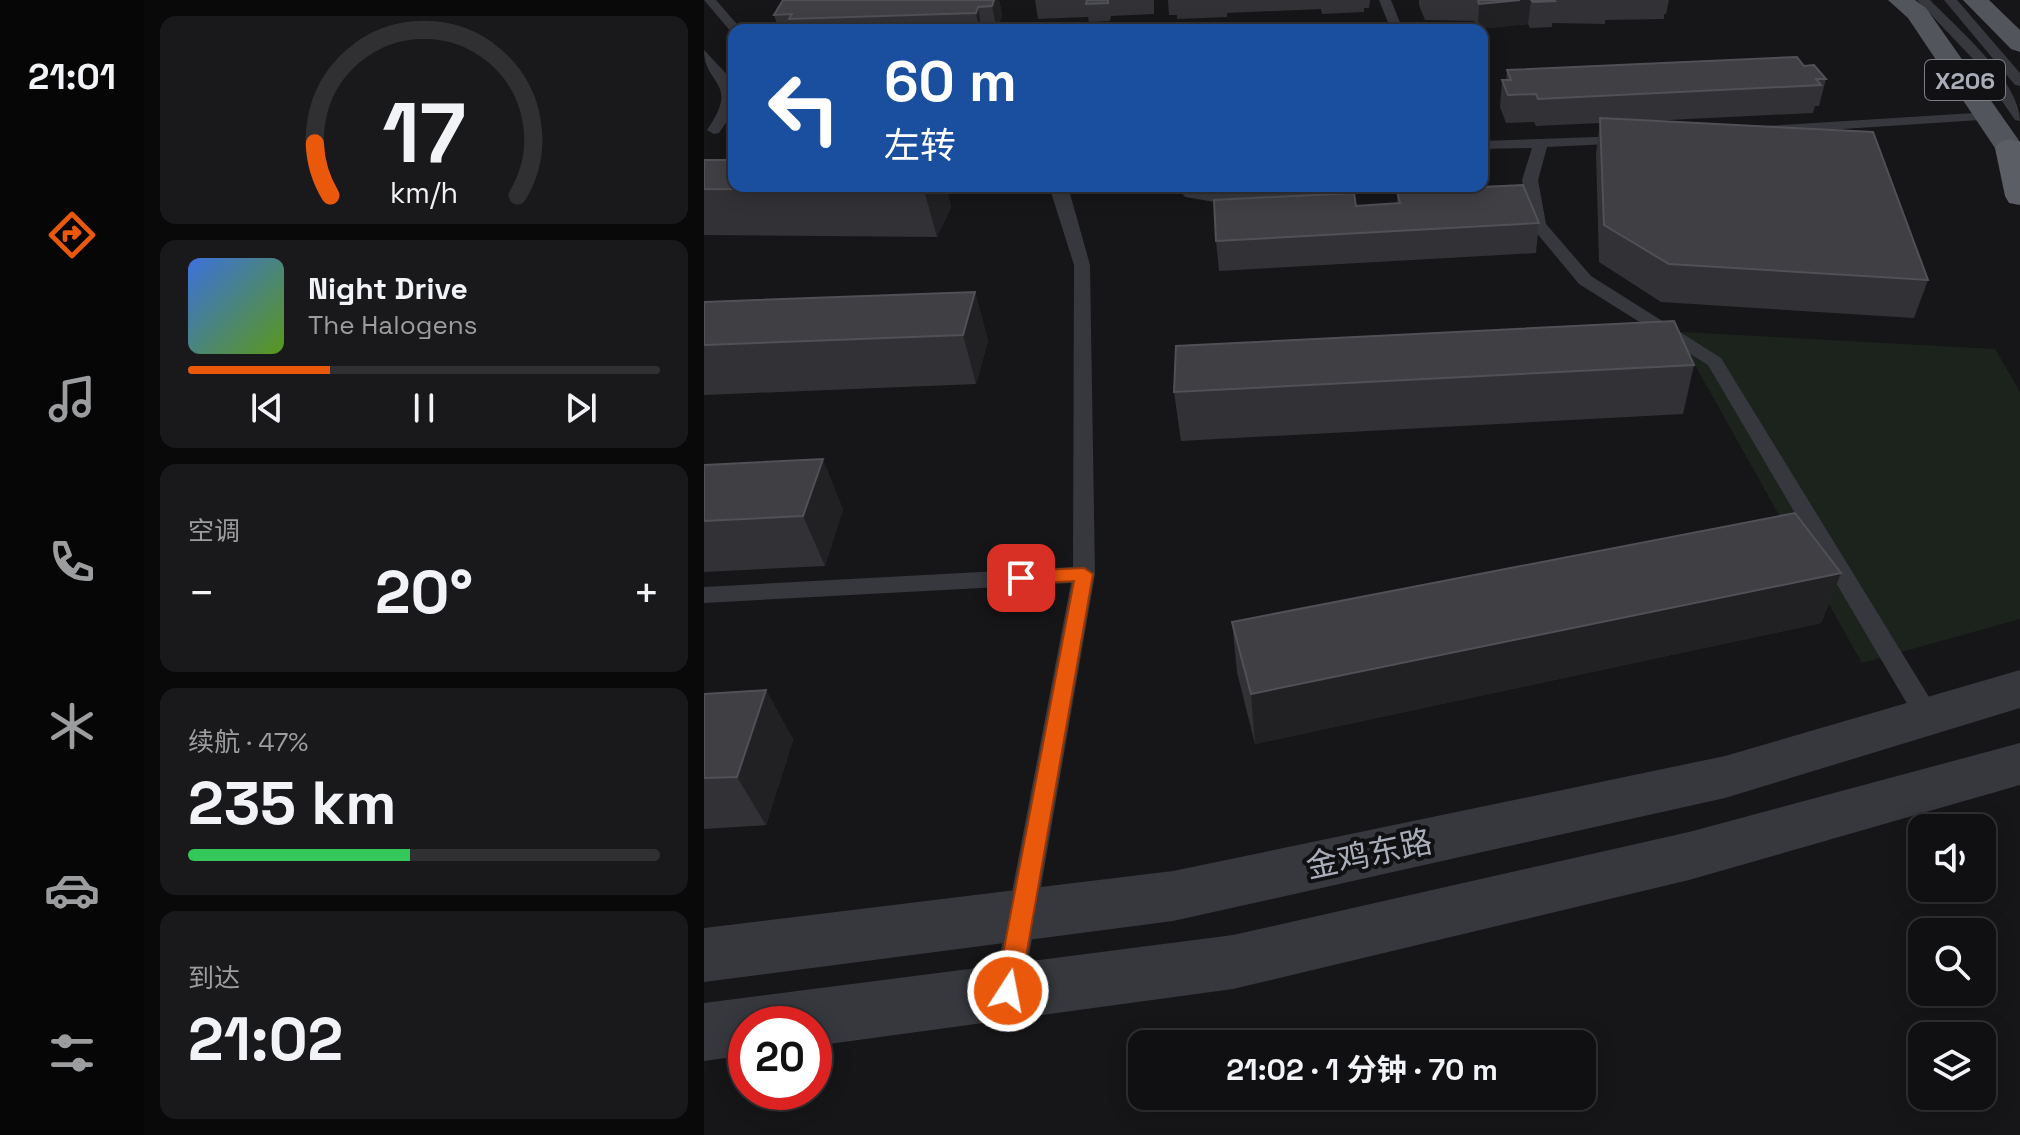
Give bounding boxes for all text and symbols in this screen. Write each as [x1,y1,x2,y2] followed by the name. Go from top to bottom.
[884,46,1017,117] text: 60 m
[28,54,116,100] text: 21:01
[752,56,856,160] icon: left
[1925,60,2005,100] road number: X206
[382,80,466,186] text: 17
[884,123,956,169] text: 左转
[390,175,458,211] text: km/h
[44,207,100,263] icon: directions
[308,269,468,308] text: Night Drive
[308,308,477,342] text: The Halogens
[44,371,100,427] icon: music
[245,386,289,430] icon: previous
[402,386,446,430] icon: pause
[559,386,603,430] icon: next
[188,514,240,548] text: 空调
[44,534,100,590] icon: phone
[987,544,1055,612] pin
[375,554,473,631] text: 20°
[999,556,1043,600] icon: arrive
[188,565,215,621] text: −
[633,565,660,621] text: +
[44,698,100,754] icon: climate
[188,725,308,759] text: 续航 · 47%
[188,765,396,842] text: 235 km
[1908,814,1996,1110] map controls
[1908,814,1996,902] button: sound
[1302,821,1436,887] street label: 金鸡东路
[44,862,100,918] icon: car
[1908,918,1996,1006] button: search
[966,949,1050,1033] position arrow
[188,961,240,995] text: 到达
[188,1001,343,1078] text: 21:02
[728,1006,832,1110] speed limit sign: 20
[1908,1022,1996,1110] button: layers
[44,1025,100,1081] icon: filters
[1226,1050,1498,1089] text: 21:02 · 1 分钟 · 70 m

